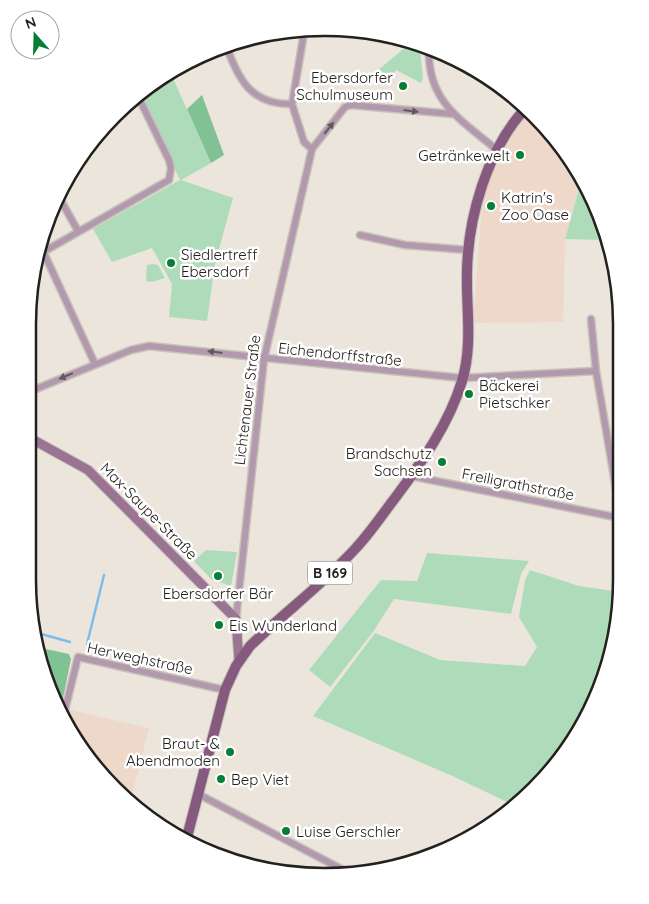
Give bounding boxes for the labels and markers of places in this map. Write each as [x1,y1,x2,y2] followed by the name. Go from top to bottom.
[296,68,393,104] place label: Ebersdorfer Schulmuseum
[397,80,409,92] marker: Ebersdorfer Schulmuseum
[418,146,510,165] place label: Getränkewelt
[514,149,526,161] marker: Getränkewelt
[501,188,569,224] place label: Katrin's Zoo Oase
[485,200,497,212] marker: Katrin's Zoo Oase
[181,245,258,281] place label: Siedlertreff Ebersdorf
[165,257,177,269] marker: Siedlertreff Ebersdorf
[479,376,551,412] place label: Bäckerei Pietschker
[463,388,475,400] marker: Bäckerei Pietschker
[346,444,432,480] place label: Brandschutz Sachsen
[436,456,448,468] marker: Brandschutz Sachsen
[212,570,224,582] marker: Ebersdorfer Bär
[163,584,274,603] place label: Ebersdorfer Bär
[229,616,337,635] place label: Eis Wunderland
[213,619,225,631] marker: Eis Wunderland
[126,734,220,770] place label: Braut- & Abendmoden
[224,746,236,758] marker: Braut- & Abendmoden
[231,770,289,789] place label: Bep Viet
[215,773,227,785] marker: Bep Viet
[296,822,401,841] place label: Luise Gerschler
[280,825,292,837] marker: Luise Gerschler

